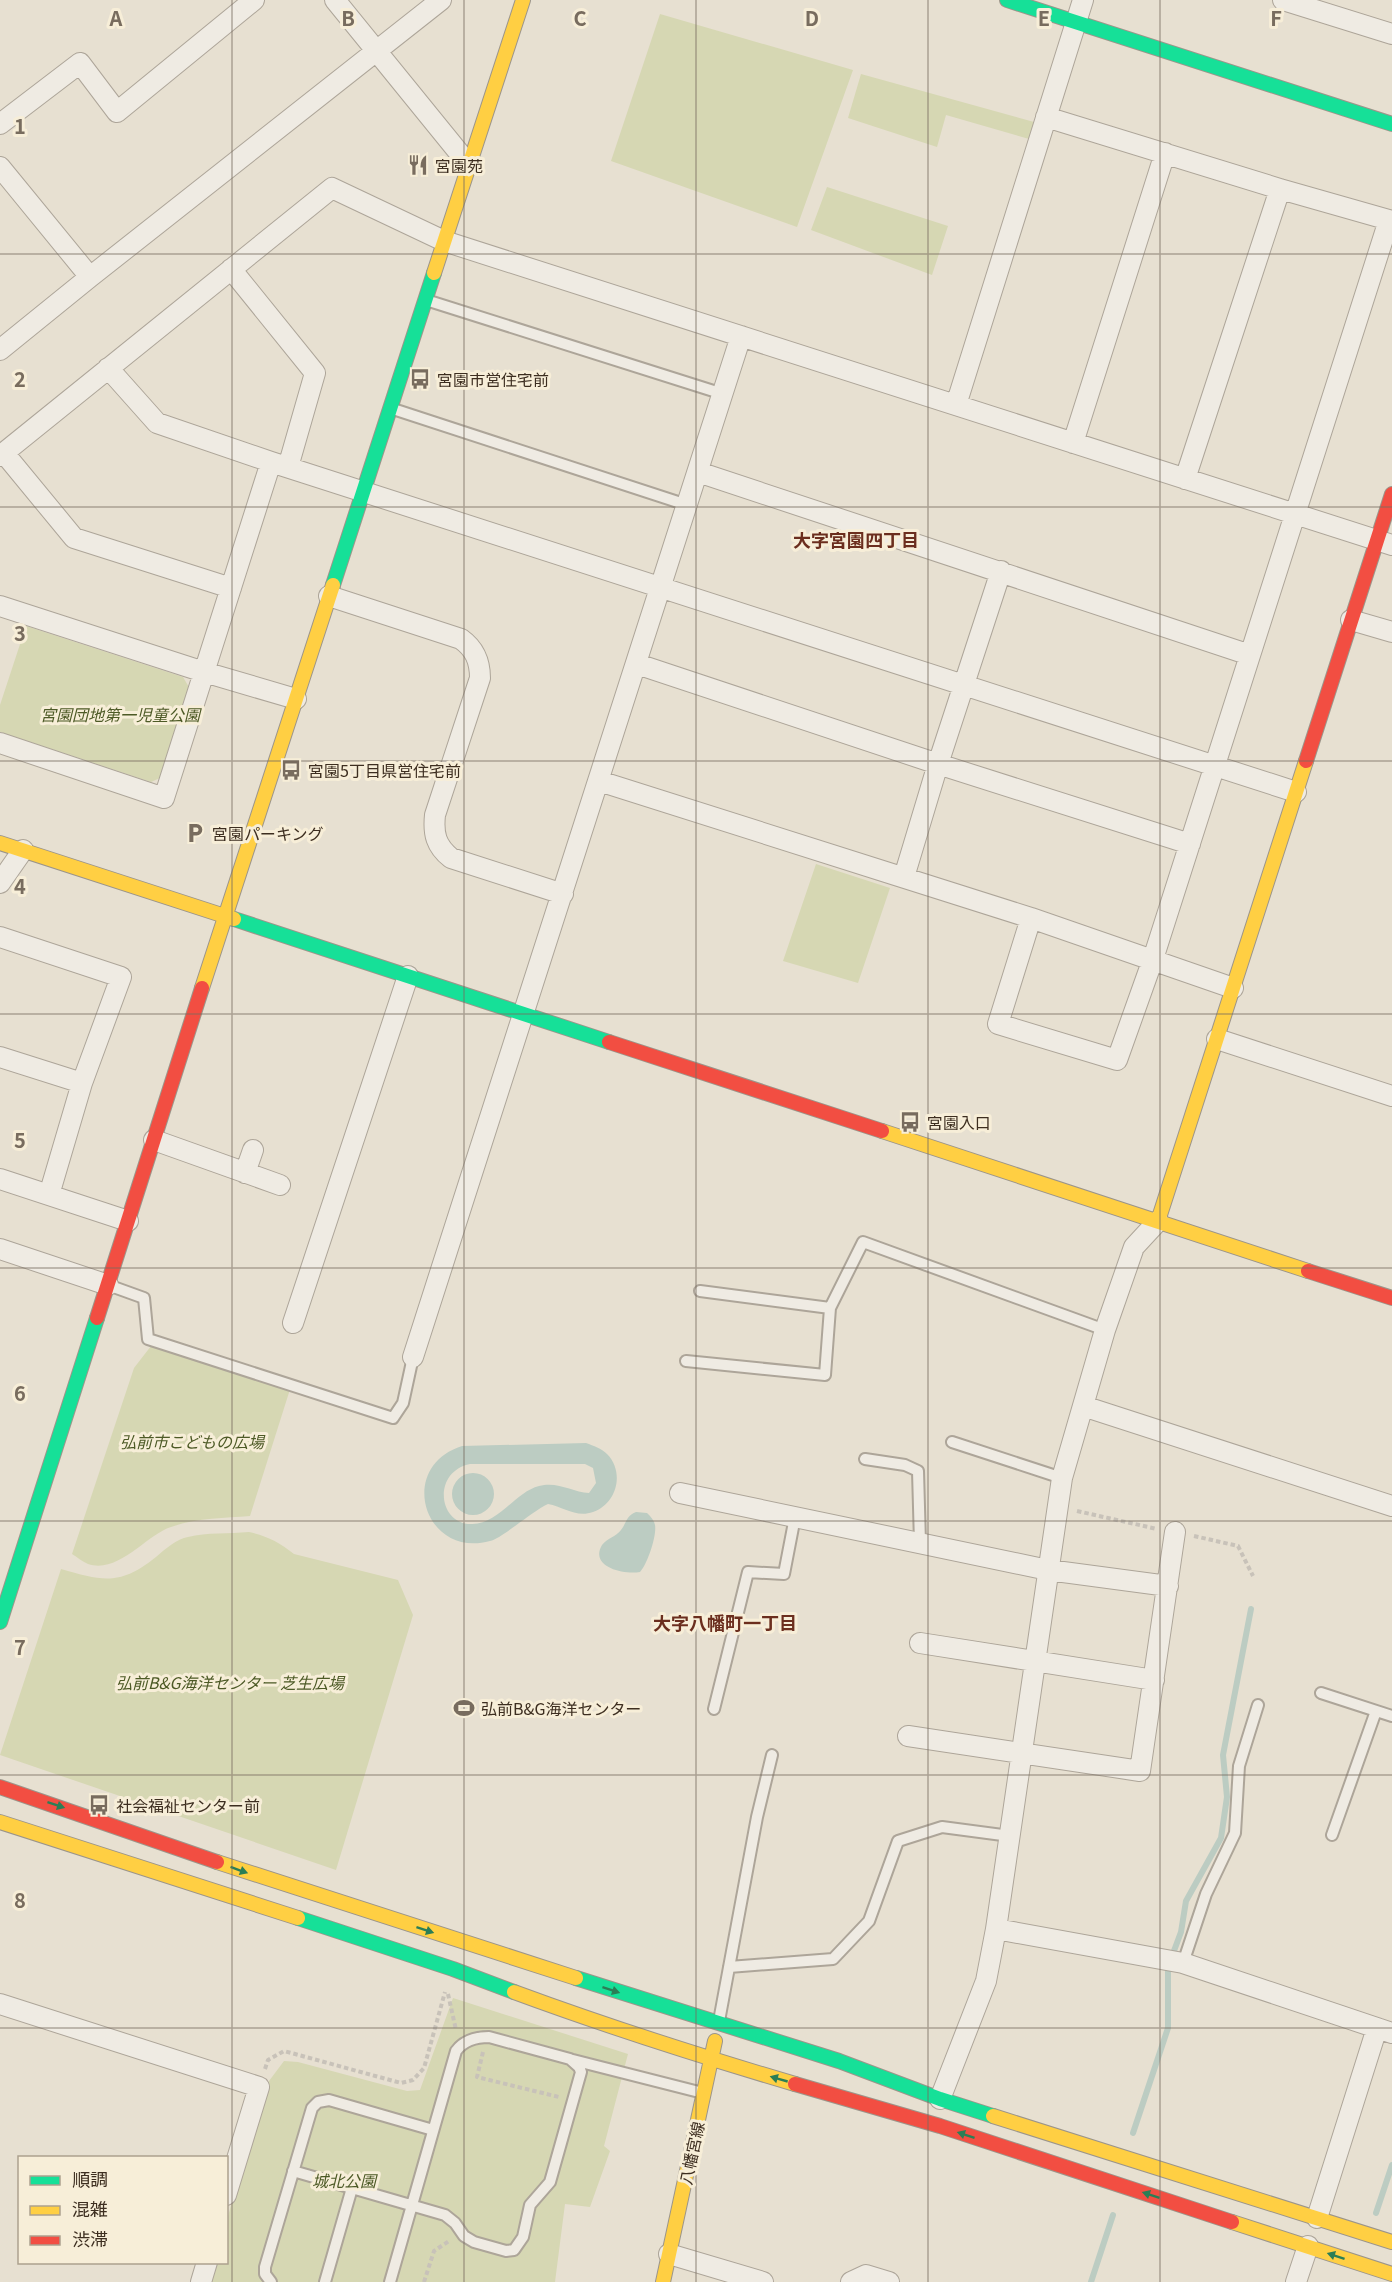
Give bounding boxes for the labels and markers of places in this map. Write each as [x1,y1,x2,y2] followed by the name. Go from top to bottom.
[406,153,430,177] restaurant icon: 宮園苑
[435,153,483,177] place label: 宮園苑
[408,367,432,391] bus stop icon: 宮園市営住宅前
[437,367,549,391] place label: 宮園市営住宅前
[279,758,303,782] bus stop icon: 宮園5丁目県営住宅前
[308,758,461,782] place label: 宮園5丁目県営住宅前
[183,821,207,845] parking icon: 宮園パーキング
[212,821,324,845] place label: 宮園パーキング
[898,1110,922,1134] bus stop icon: 宮園入口
[927,1110,991,1134] place label: 宮園入口
[452,1696,476,1720] sports icon: 弘前B&G海洋センター
[481,1696,641,1720] place label: 弘前B&G海洋センター
[87,1793,111,1817] bus stop icon: 社会福祉センター前
[116,1793,260,1817] place label: 社会福祉センター前

